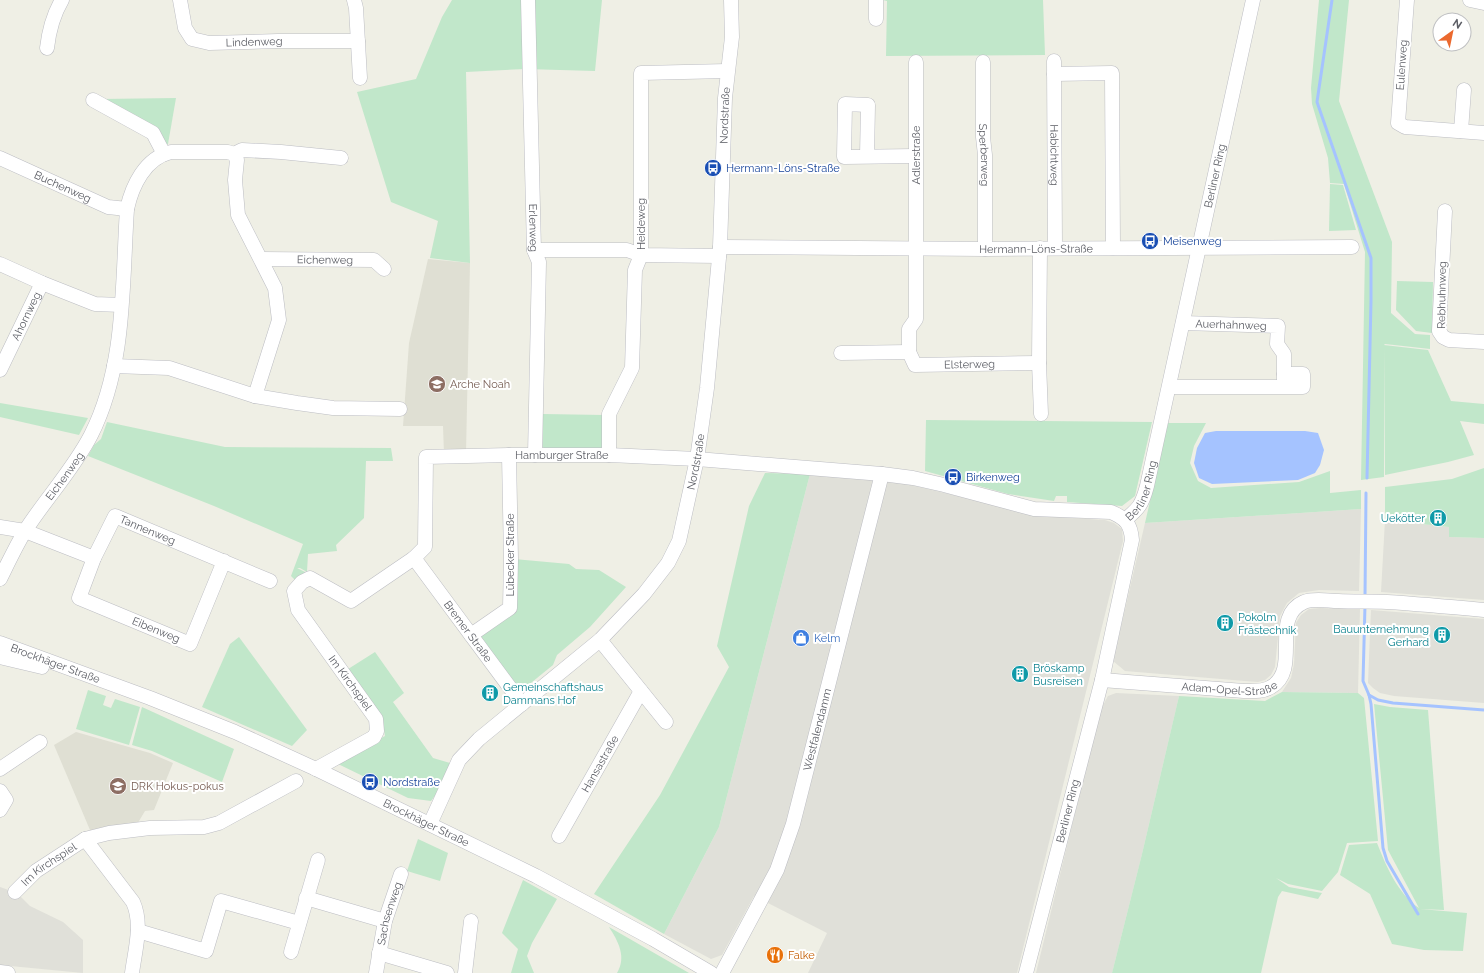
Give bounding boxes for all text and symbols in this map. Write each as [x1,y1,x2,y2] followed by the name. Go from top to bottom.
[1432,12,1472,52] north arrow
[1450,16,1464,32] text: N
[225,35,282,49] street label: Lindenweg
[1394,39,1410,91] street label: Eulenweg
[717,86,733,144] street label: Nordstraße
[977,124,992,186] street label: Sperberweg
[1048,124,1061,186] street label: Habichtweg
[910,125,923,184] street label: Adlerstraße
[1201,143,1228,209] street label: Berliner Ring
[703,158,723,178] bus stop icon: Hermann-Löns-Straße
[726,162,840,175] place label: Hermann-Löns-Straße
[32,168,93,205] street label: Buchenweg
[635,198,648,250] street label: Heideweg
[526,204,541,252] street label: Erlenweg
[1140,231,1160,251] bus stop icon: Meisenweg
[1163,235,1221,248] place label: Meisenweg
[979,242,1094,256] street label: Hermann-Löns-Straße
[297,253,353,266] street label: Eichenweg
[1435,261,1449,329] street label: Rebhuhnweg
[9,289,43,342] street label: Ahornweg
[1195,317,1267,332] street label: Auerhahnweg
[944,357,995,371] street label: Elsterweg
[427,374,447,394] school or university icon: Arche Noah
[450,378,510,391] place label: Arche Noah
[684,432,707,491] street label: Nordstraße
[43,449,86,503] street label: Eichenweg
[515,449,609,462] street label: Hamburger Straße
[1123,459,1159,523] street label: Berliner Ring
[943,467,963,487] bus stop icon: Birkenweg
[966,471,1020,484] place label: Birkenweg
[1428,508,1448,528] building icon: Uekötter
[118,512,178,547] street label: Tannenweg
[1381,512,1425,525] place label: Uekötter
[504,513,517,597] street label: Lübecker Straße
[441,598,495,665] street label: Bremer Straße
[1238,611,1297,637] place label: Pokolm Frästechnik
[1215,613,1235,633] building icon: Pokolm Frästechnik
[130,614,182,646] street label: Eibenweg
[1333,623,1429,649] place label: Bauunternehmung Gerhard
[1432,625,1452,645] building icon: Bauunternehmung Gerhard
[791,628,811,648] shop icon: Kelm
[814,632,840,645] place label: Kelm
[9,641,102,686] street label: Brockhäger Straße
[326,653,374,713] street label: Im Kirchspiel
[1033,662,1085,688] place label: Bröskamp Busreisen
[1010,664,1030,684] building icon: Bröskamp Busreisen
[1181,678,1280,698] street label: Adam-Opel-Straße
[503,681,603,707] place label: Gemeinschaftshaus Dammans Hof
[480,683,500,703] building icon: Gemeinschaftshaus Dammans Hof
[800,687,834,772] street label: Westfalendamm
[579,733,621,794] street label: Hansastraße
[360,772,380,792] bus stop icon: Nordstraße
[108,776,128,796] school or university icon: DRK Hokus-pokus
[383,776,440,789] place label: Nordstraße
[1054,778,1082,844] street label: Berliner Ring
[131,780,224,793] place label: DRK Hokus-pokus
[381,796,472,849] street label: Brockhäger Straße
[18,840,79,889] street label: Im Kirchspiel
[374,880,404,946] street label: Sachsenweg
[765,945,785,965] restaurant icon: Falke
[788,949,815,962] place label: Falke

